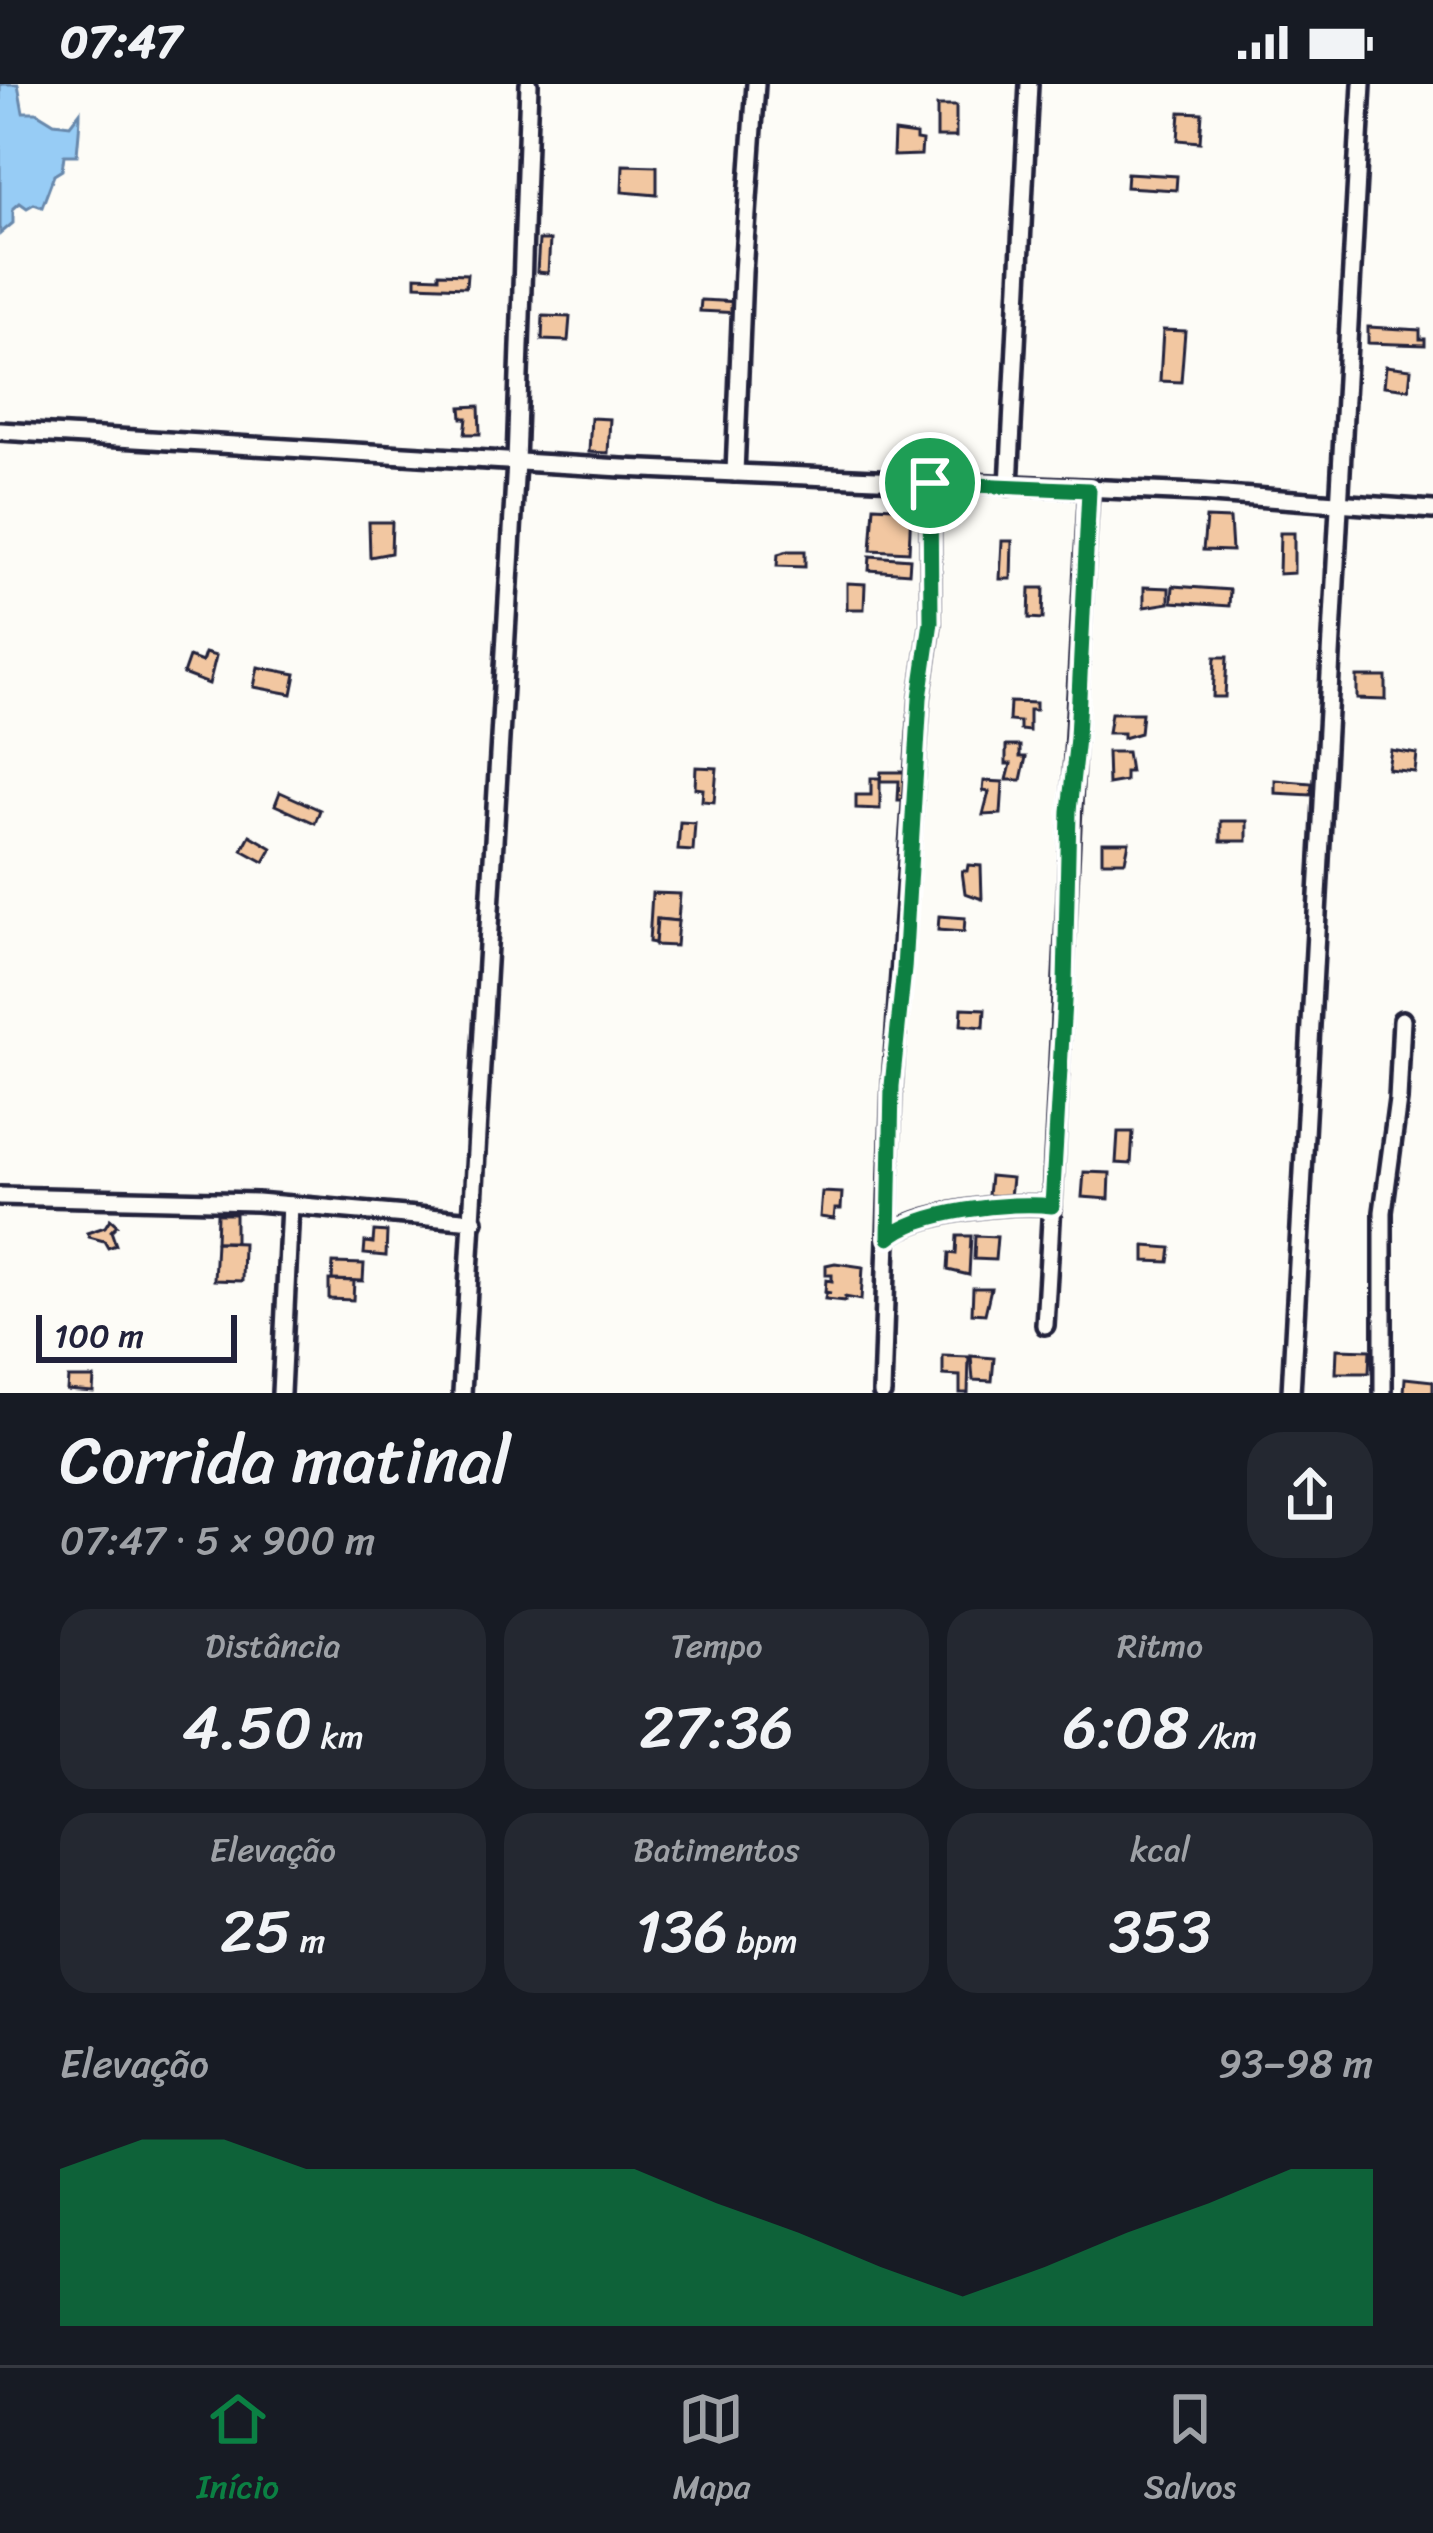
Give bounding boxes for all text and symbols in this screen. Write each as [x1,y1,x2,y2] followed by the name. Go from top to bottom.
[60,2,182,82] text: 07:47
[879,432,981,534] pin
[897,450,963,516] icon: arrive
[54,1307,144,1365] text: 100 m
[36,1309,237,1362] scale bar
[60,1402,511,1519] text: Corrida matinal
[1247,1432,1373,1558] button: share
[60,1506,375,1575] text: 07:47 · 5 × 900 m
[205,1617,340,1675] text: Distância
[671,1617,762,1675] text: Tempo
[1117,1617,1203,1675] text: Ritmo
[182,1675,312,1781] text: 4.50
[639,1675,794,1781] text: 27:36
[1063,1675,1189,1781] text: 6:08
[312,1708,364,1766] text: km
[1189,1708,1257,1766] text: /km
[210,1821,336,1879] text: Elevação
[633,1821,800,1879] text: Batimentos
[1130,1821,1190,1879] text: kcal
[220,1879,292,1985] text: 25
[635,1879,728,1985] text: 136
[1109,1879,1211,1985] text: 353
[292,1912,325,1970] text: m
[728,1912,798,1970] text: bpm
[60,2029,209,2098] text: Elevação
[1218,2029,1373,2098] text: 93–98 m
[197,2386,279,2516] tab: Início
[673,2386,750,2516] tab: Mapa
[1144,2386,1236,2516] tab: Salvos

